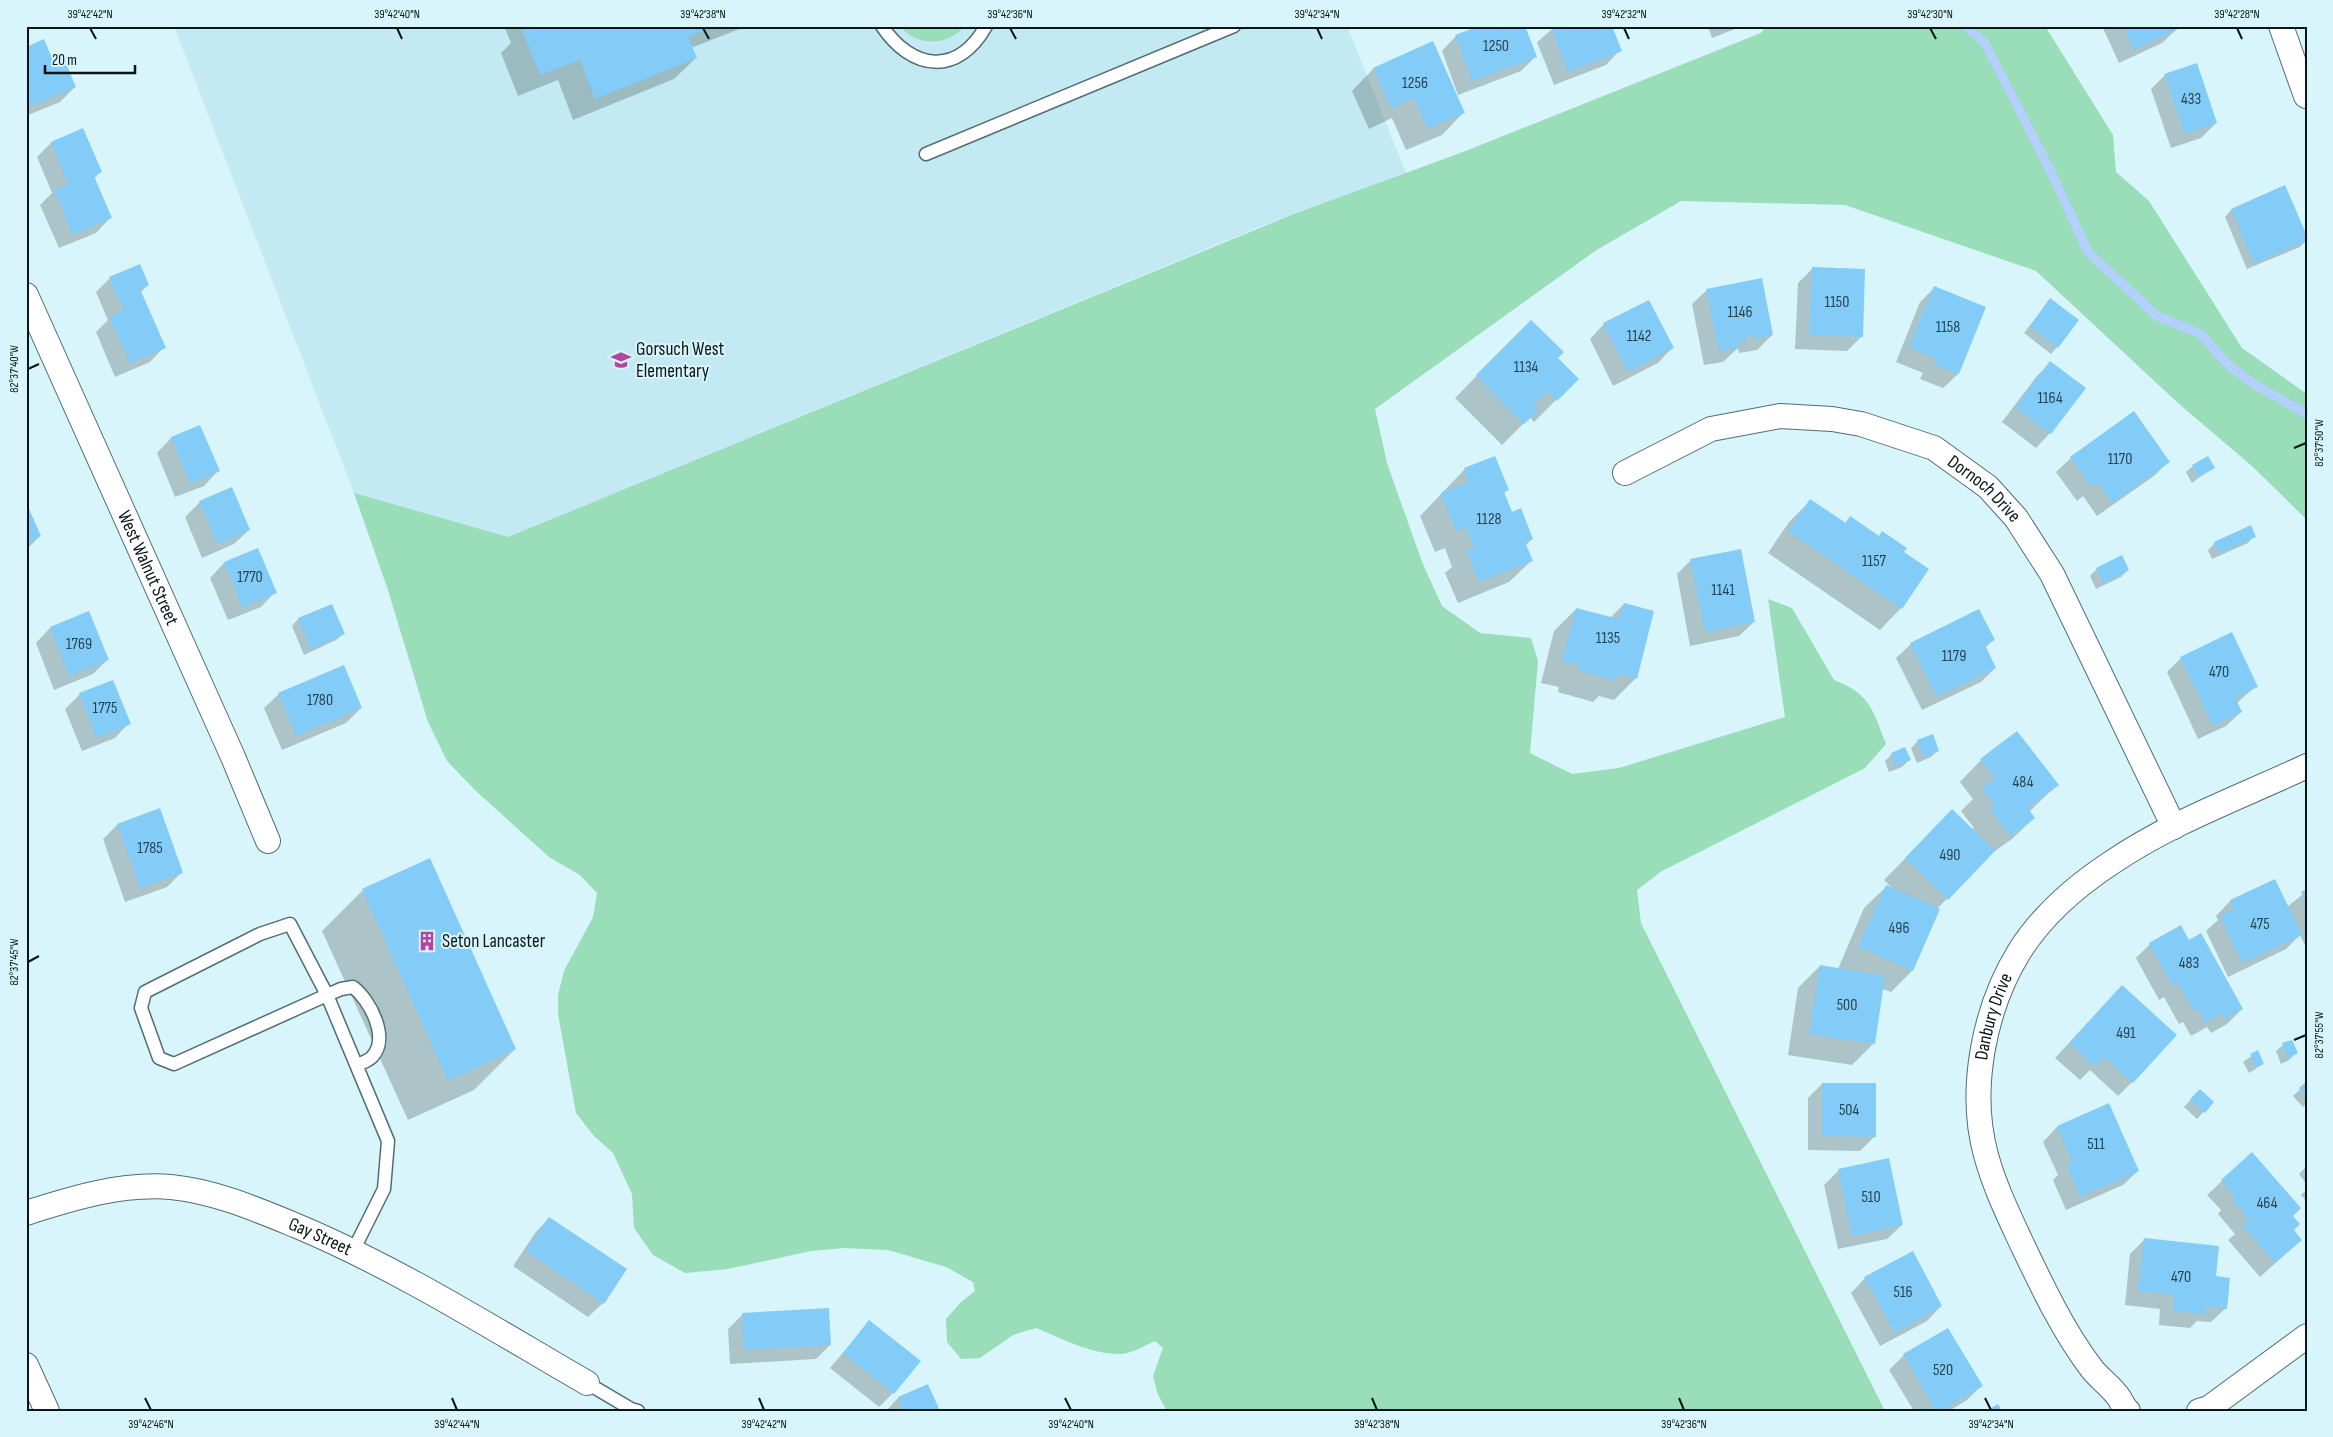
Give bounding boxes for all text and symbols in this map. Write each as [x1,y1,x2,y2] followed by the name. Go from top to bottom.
[67,7,113,22] text: 39°42'42"N
[374,7,420,22] text: 39°42'40"N
[680,7,726,22] text: 39°42'38"N
[987,7,1033,22] text: 39°42'36"N
[1294,7,1340,22] text: 39°42'34"N
[1601,7,1647,22] text: 39°42'32"N
[1907,7,1953,22] text: 39°42'30"N
[2214,7,2260,22] text: 39°42'28"N
[1483,37,1509,56] house number: 1250
[45,42,135,74] scale bar
[52,51,77,70] text: 20 m
[1402,74,1428,93] house number: 1256
[2181,90,2201,109] house number: 433
[1825,293,1849,312] house number: 1150
[1728,303,1752,322] house number: 1146
[1936,318,1960,337] house number: 1158
[1627,327,1651,346] house number: 1142
[636,338,725,383] place label: Gorsuch West Elementary
[7,345,22,393] text: 82°37'40"W
[610,349,632,371] school or university icon: Gorsuch West Elementary
[1514,358,1539,377] house number: 1134
[2037,389,2063,408] house number: 1164
[2312,419,2327,467] text: 82°37'50"W
[1943,450,2026,527] street label: Dornoch Drive
[2108,450,2132,469] house number: 1170
[113,507,184,629] street label: West Walnut Street
[1477,510,1501,529] house number: 1128
[1862,552,1887,571] house number: 1157
[237,568,263,587] house number: 1770
[1711,581,1735,600] house number: 1141
[1596,629,1620,648] house number: 1135
[66,635,92,654] house number: 1769
[1942,647,1966,666] house number: 1179
[2209,663,2229,682] house number: 470
[307,691,333,710] house number: 1780
[93,699,117,718] house number: 1775
[2013,773,2034,792] house number: 484
[137,839,163,858] house number: 1785
[1940,846,1960,865] house number: 490
[2250,915,2270,934] house number: 475
[1889,919,1909,938] house number: 496
[416,930,438,952] building icon: Seton Lancaster
[442,930,546,953] place label: Seton Lancaster
[7,938,22,986] text: 82°37'45"W
[2179,954,2199,973] house number: 483
[1970,969,2017,1062] street label: Danbury Drive
[1837,996,1857,1015] house number: 500
[2312,1011,2327,1058] text: 82°37'55"W
[2116,1024,2136,1043] house number: 491
[1839,1101,1859,1120] house number: 504
[2087,1135,2105,1154] house number: 511
[1861,1188,1881,1207] house number: 510
[2257,1194,2278,1213] house number: 464
[285,1212,356,1261] street label: Gay Street
[2171,1268,2191,1287] house number: 470
[1893,1283,1913,1302] house number: 516
[1933,1361,1953,1380] house number: 520
[128,1417,174,1432] text: 39°42'46"N
[434,1417,480,1432] text: 39°42'44"N
[741,1417,787,1432] text: 39°42'42"N
[1048,1417,1094,1432] text: 39°42'40"N
[1354,1417,1400,1432] text: 39°42'38"N
[1661,1417,1707,1432] text: 39°42'36"N
[1968,1417,2014,1432] text: 39°42'34"N

